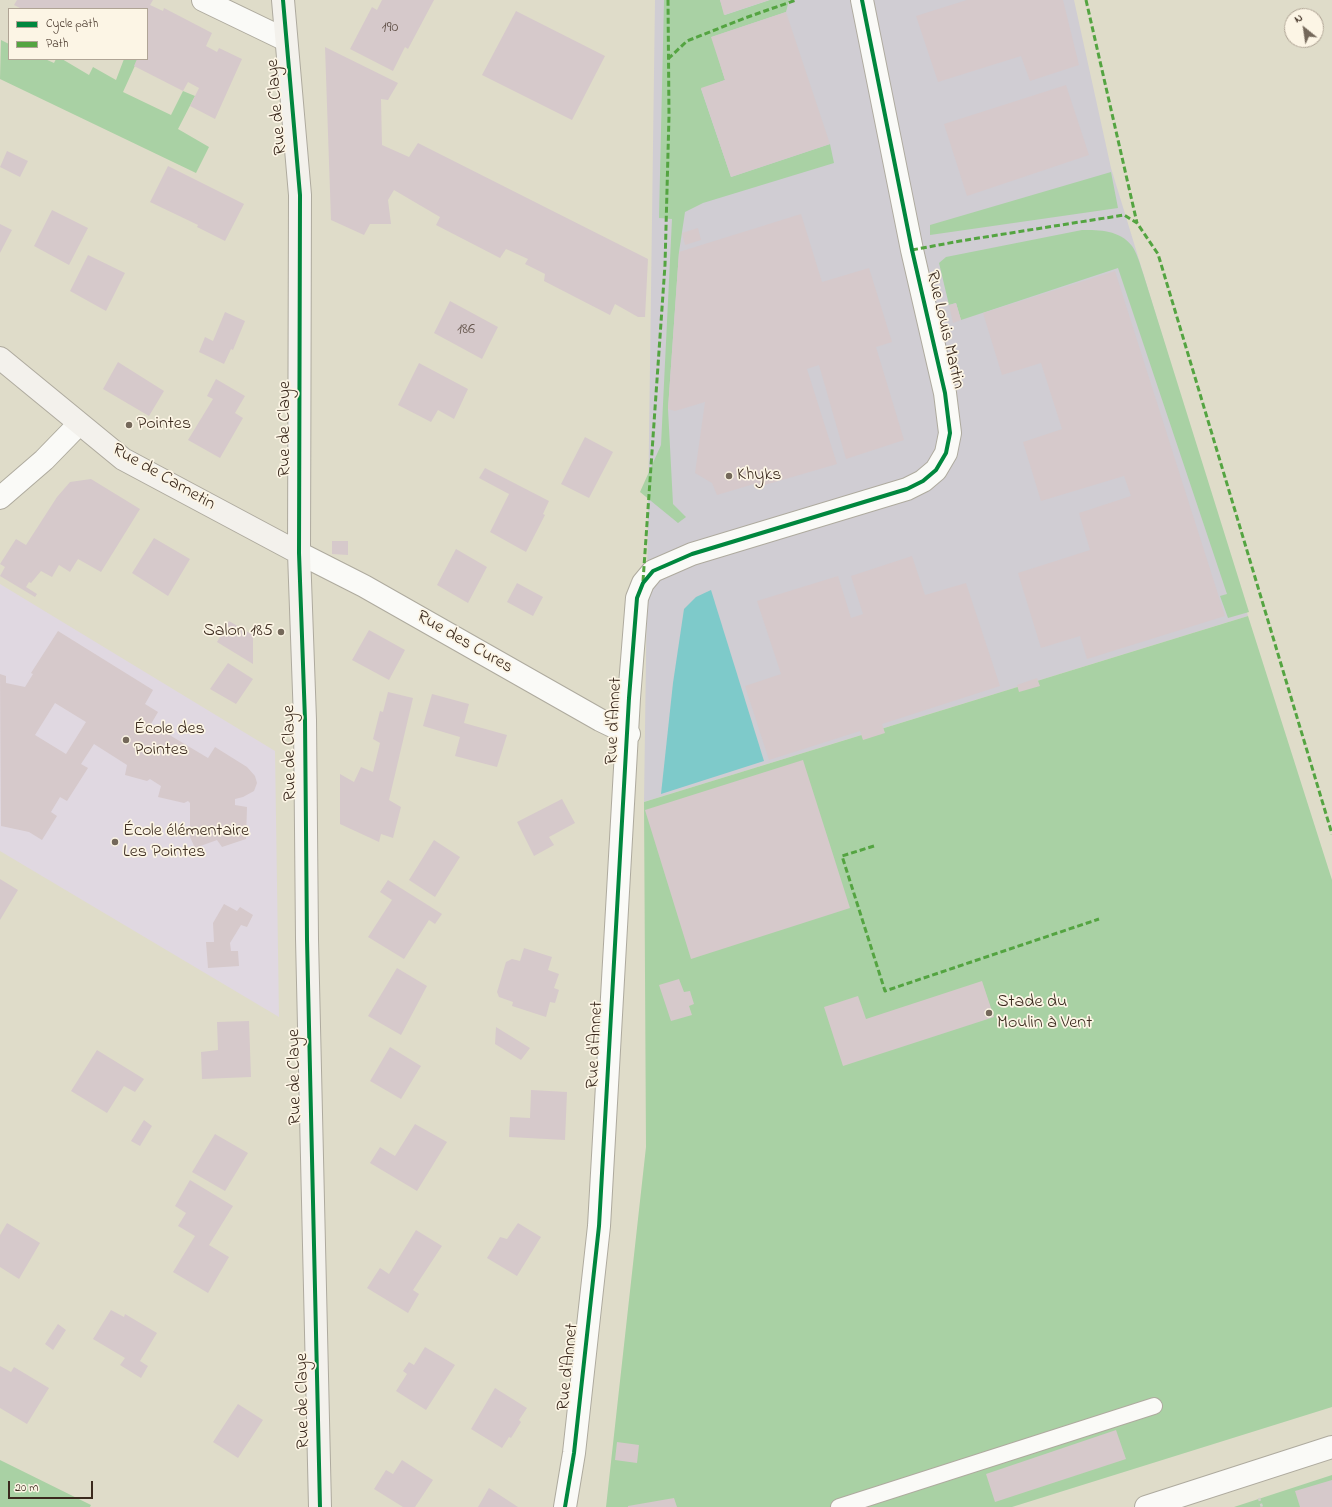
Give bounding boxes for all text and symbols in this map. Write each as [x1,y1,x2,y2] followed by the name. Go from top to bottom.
[8,8,148,60] legend
[1284,8,1324,48] north arrow
[1291,10,1306,27] text: N
[46,15,98,33] text: Cycle path
[382,18,398,38] house number: 190
[46,35,68,53] text: Path
[263,58,293,156] street label: Rue de Claye
[920,269,968,391] street label: Rue Louis Martin
[457,320,475,340] house number: 186
[275,381,297,477] street label: Rue de Claye
[137,414,191,436] place label: Pointes
[124,420,134,430] marker: Pointes
[107,440,219,516] street label: Rue de Carnetin
[737,465,781,487] place label: Khyks
[724,471,734,481] marker: Khyks
[412,607,516,679] street label: Rue des Cures
[203,621,273,643] place label: Salon 185
[276,627,286,637] marker: Salon 185
[602,677,628,765] street label: Rue d'Annet
[279,705,303,801] street label: Rue de Claye
[134,719,205,762] place label: École des Pointes
[121,735,131,745] marker: École des Pointes
[123,821,249,864] place label: École élémentaire Les Pointes
[110,837,120,847] marker: École élémentaire Les Pointes
[997,992,1092,1034] place label: Stade du Moulin à Vent
[583,1001,609,1089] street label: Rue d'Annet
[984,1008,994,1018] marker: Stade du Moulin à Vent
[284,1029,308,1125] street label: Rue de Claye
[554,1322,584,1412] street label: Rue d'Annet
[292,1353,316,1449] street label: Rue de Claye
[10,1473,95,1499] scale bar
[15,1479,38,1497] text: 20 m

